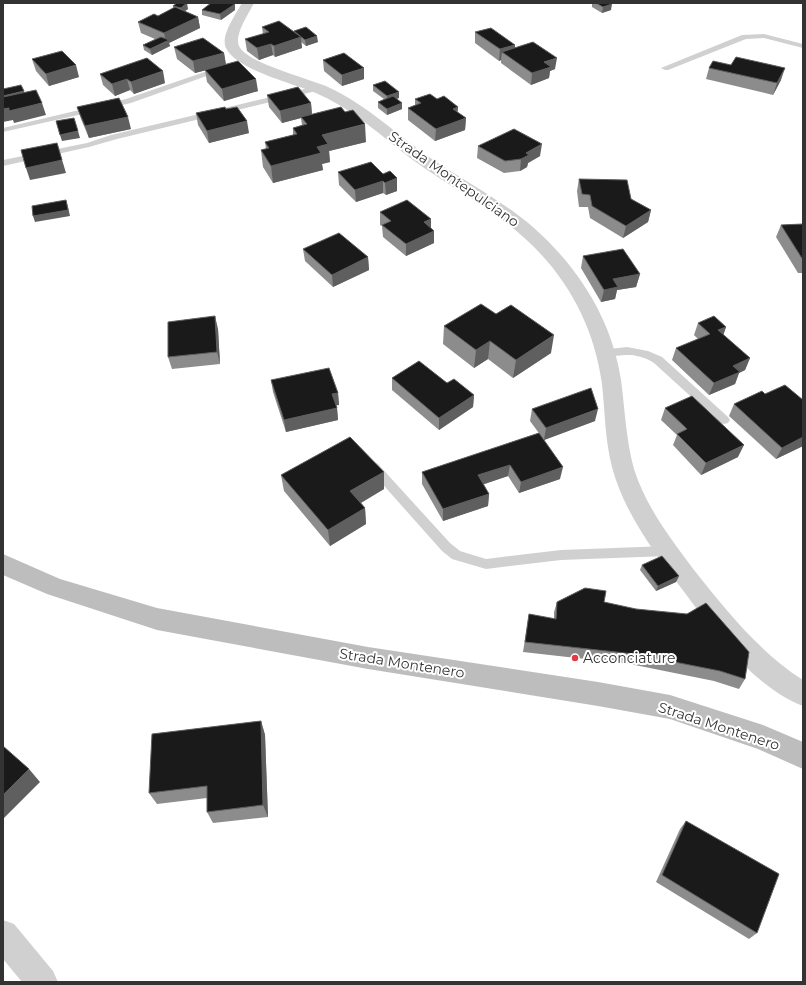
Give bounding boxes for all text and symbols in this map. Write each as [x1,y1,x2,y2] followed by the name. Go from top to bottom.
[385,127,523,231] street label: Strada Montepulciano
[338,644,466,682] street label: Strada Montenero
[583,649,676,667] place label: Acconciature
[570,653,580,663] marker: Acconciature
[656,698,782,754] street label: Strada Montenero

